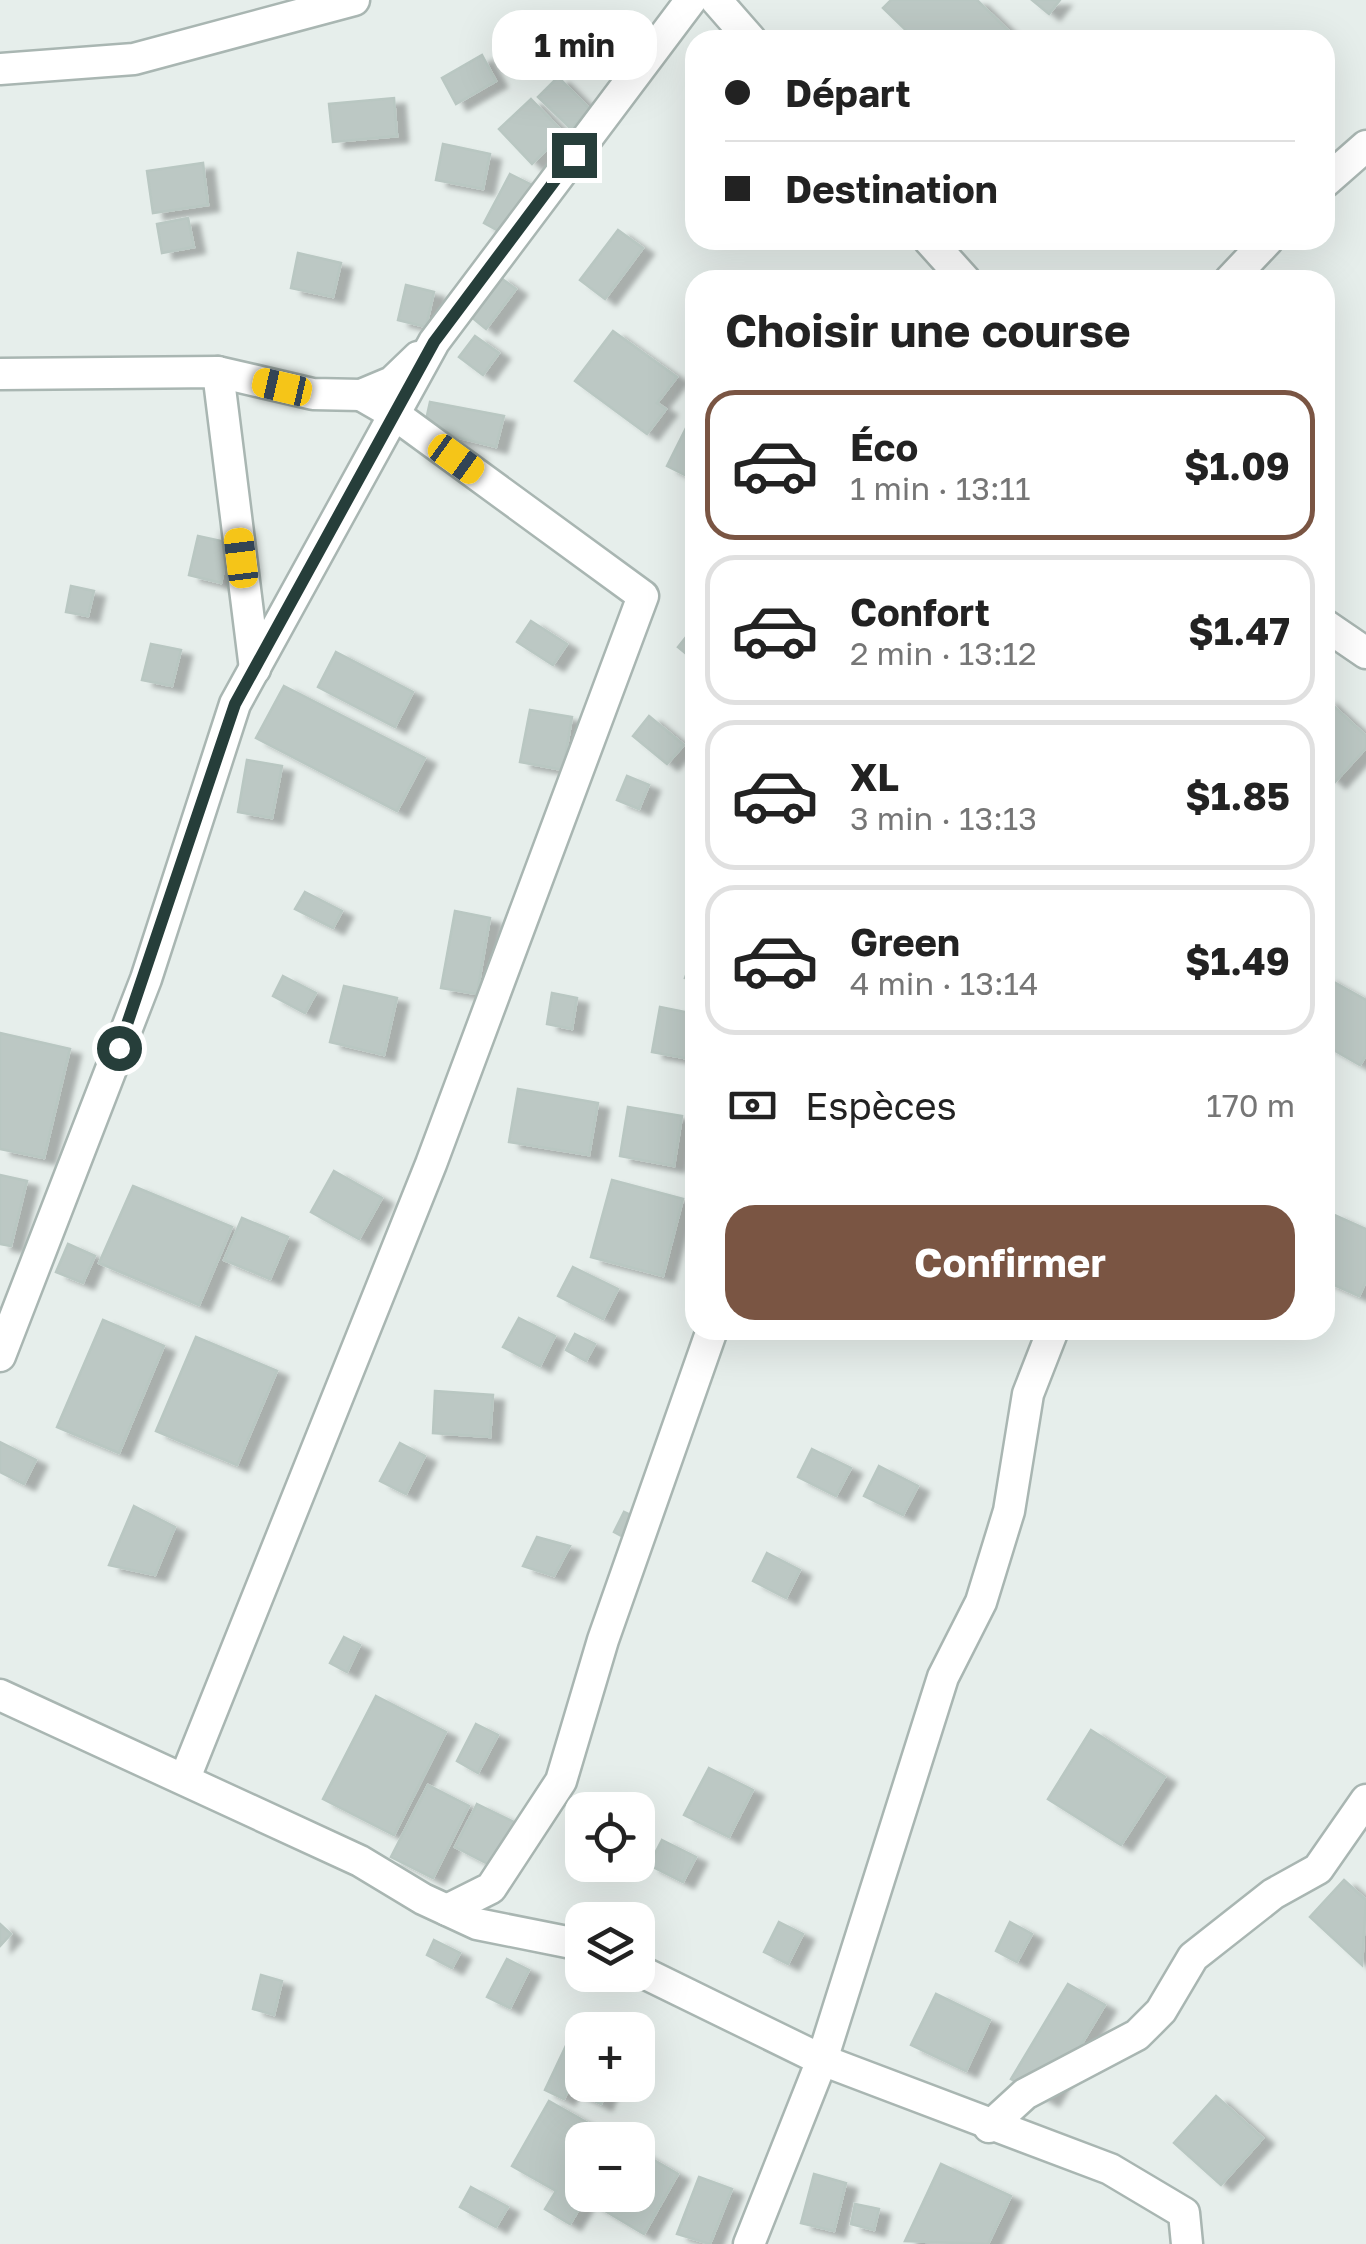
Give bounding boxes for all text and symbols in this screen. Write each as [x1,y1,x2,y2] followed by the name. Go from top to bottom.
[492,10,656,80] callout: 1 min
[534,26,615,64] text: 1 min
[785,70,911,115] text: Départ
[552,133,597,178] route end
[785,166,998,211] text: Destination
[725,303,1131,357] text: Choisir une course
[249,366,315,408] car
[730,420,820,510] icon: car
[850,424,918,469] text: Éco
[423,429,489,489] car
[1184,443,1290,488] text: $1.09
[850,469,1031,507] text: 1 min · 13:11
[222,526,260,590] car
[730,585,820,675] icon: car
[850,589,990,634] text: Confort
[1188,608,1290,653] text: $1.47
[850,634,1037,672] text: 2 min · 13:12
[730,750,820,840] icon: car
[850,754,899,799] text: XL
[1185,773,1290,818] text: $1.85
[850,799,1037,837] text: 3 min · 13:13
[730,915,820,1005] icon: car
[850,919,960,964] text: Green
[1185,938,1290,983] text: $1.49
[850,964,1039,1002] text: 4 min · 13:14
[97,1026,142,1071] route start
[725,1078,780,1133] icon: cash
[805,1083,957,1128] text: Espèces
[1206,1086,1295,1124] text: 170 m
[725,1205,1295,1320] button: Confirmer
[565,1792,655,2212] map controls
[565,1792,655,1882] button: locate
[565,1902,655,1992] button: layers
[565,2012,655,2102] button: +
[565,2122,655,2212] button: −

